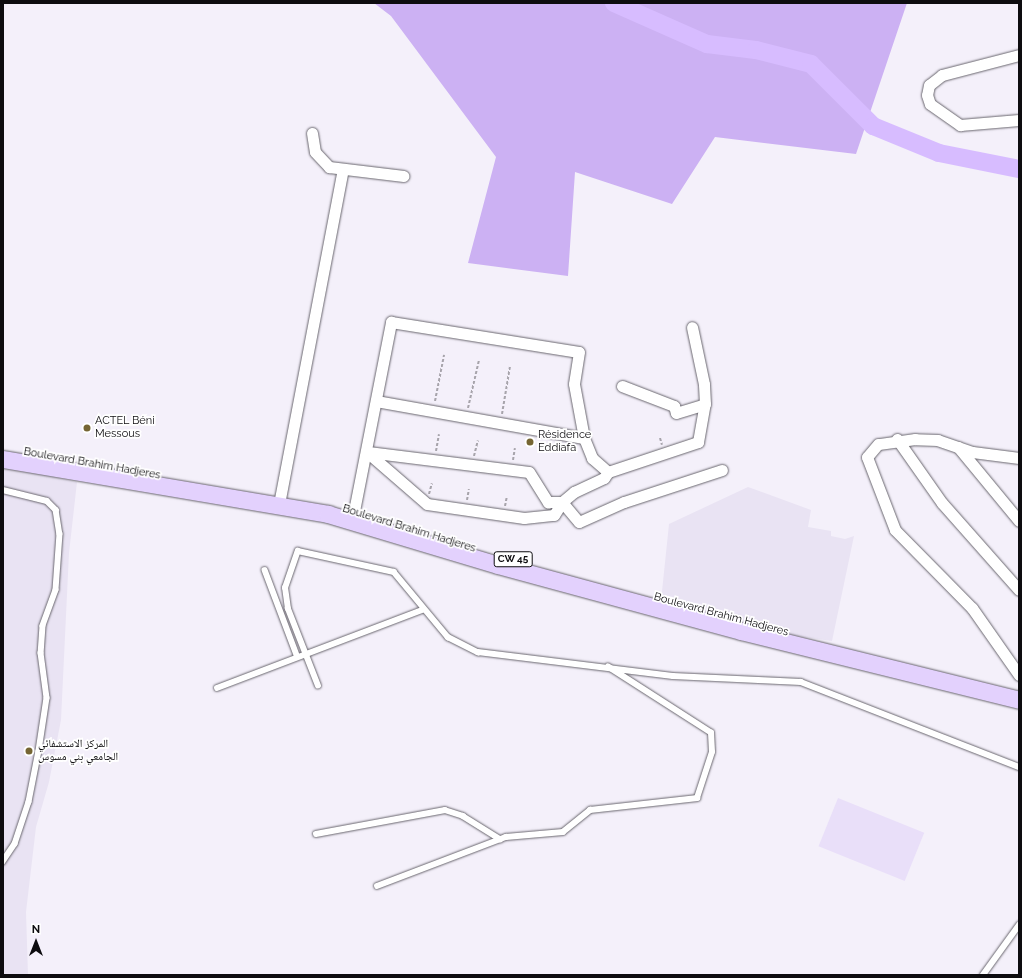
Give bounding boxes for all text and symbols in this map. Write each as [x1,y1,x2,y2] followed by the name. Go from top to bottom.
[95,415,155,441] place label: ACTEL Béni Messous
[82,423,92,433] marker: ACTEL Béni Messous
[538,429,591,455] place label: Résidence Eddiafa
[525,437,535,447] marker: Résidence Eddiafa
[22,445,162,483] street label: Boulevard Brahim Hadjeres
[341,502,477,556] street label: Boulevard Brahim Hadjeres
[493,551,533,567] road number: CW 45
[652,591,790,639] street label: Boulevard Brahim Hadjeres
[38,738,118,764] place label: المركز الاستشفائي الجامعي بني مسوس
[23,745,35,757] marker: المركز الاستشفائي الجامعي بني مسوس
[16,922,56,962] north arrow
[32,923,40,936] text: N

